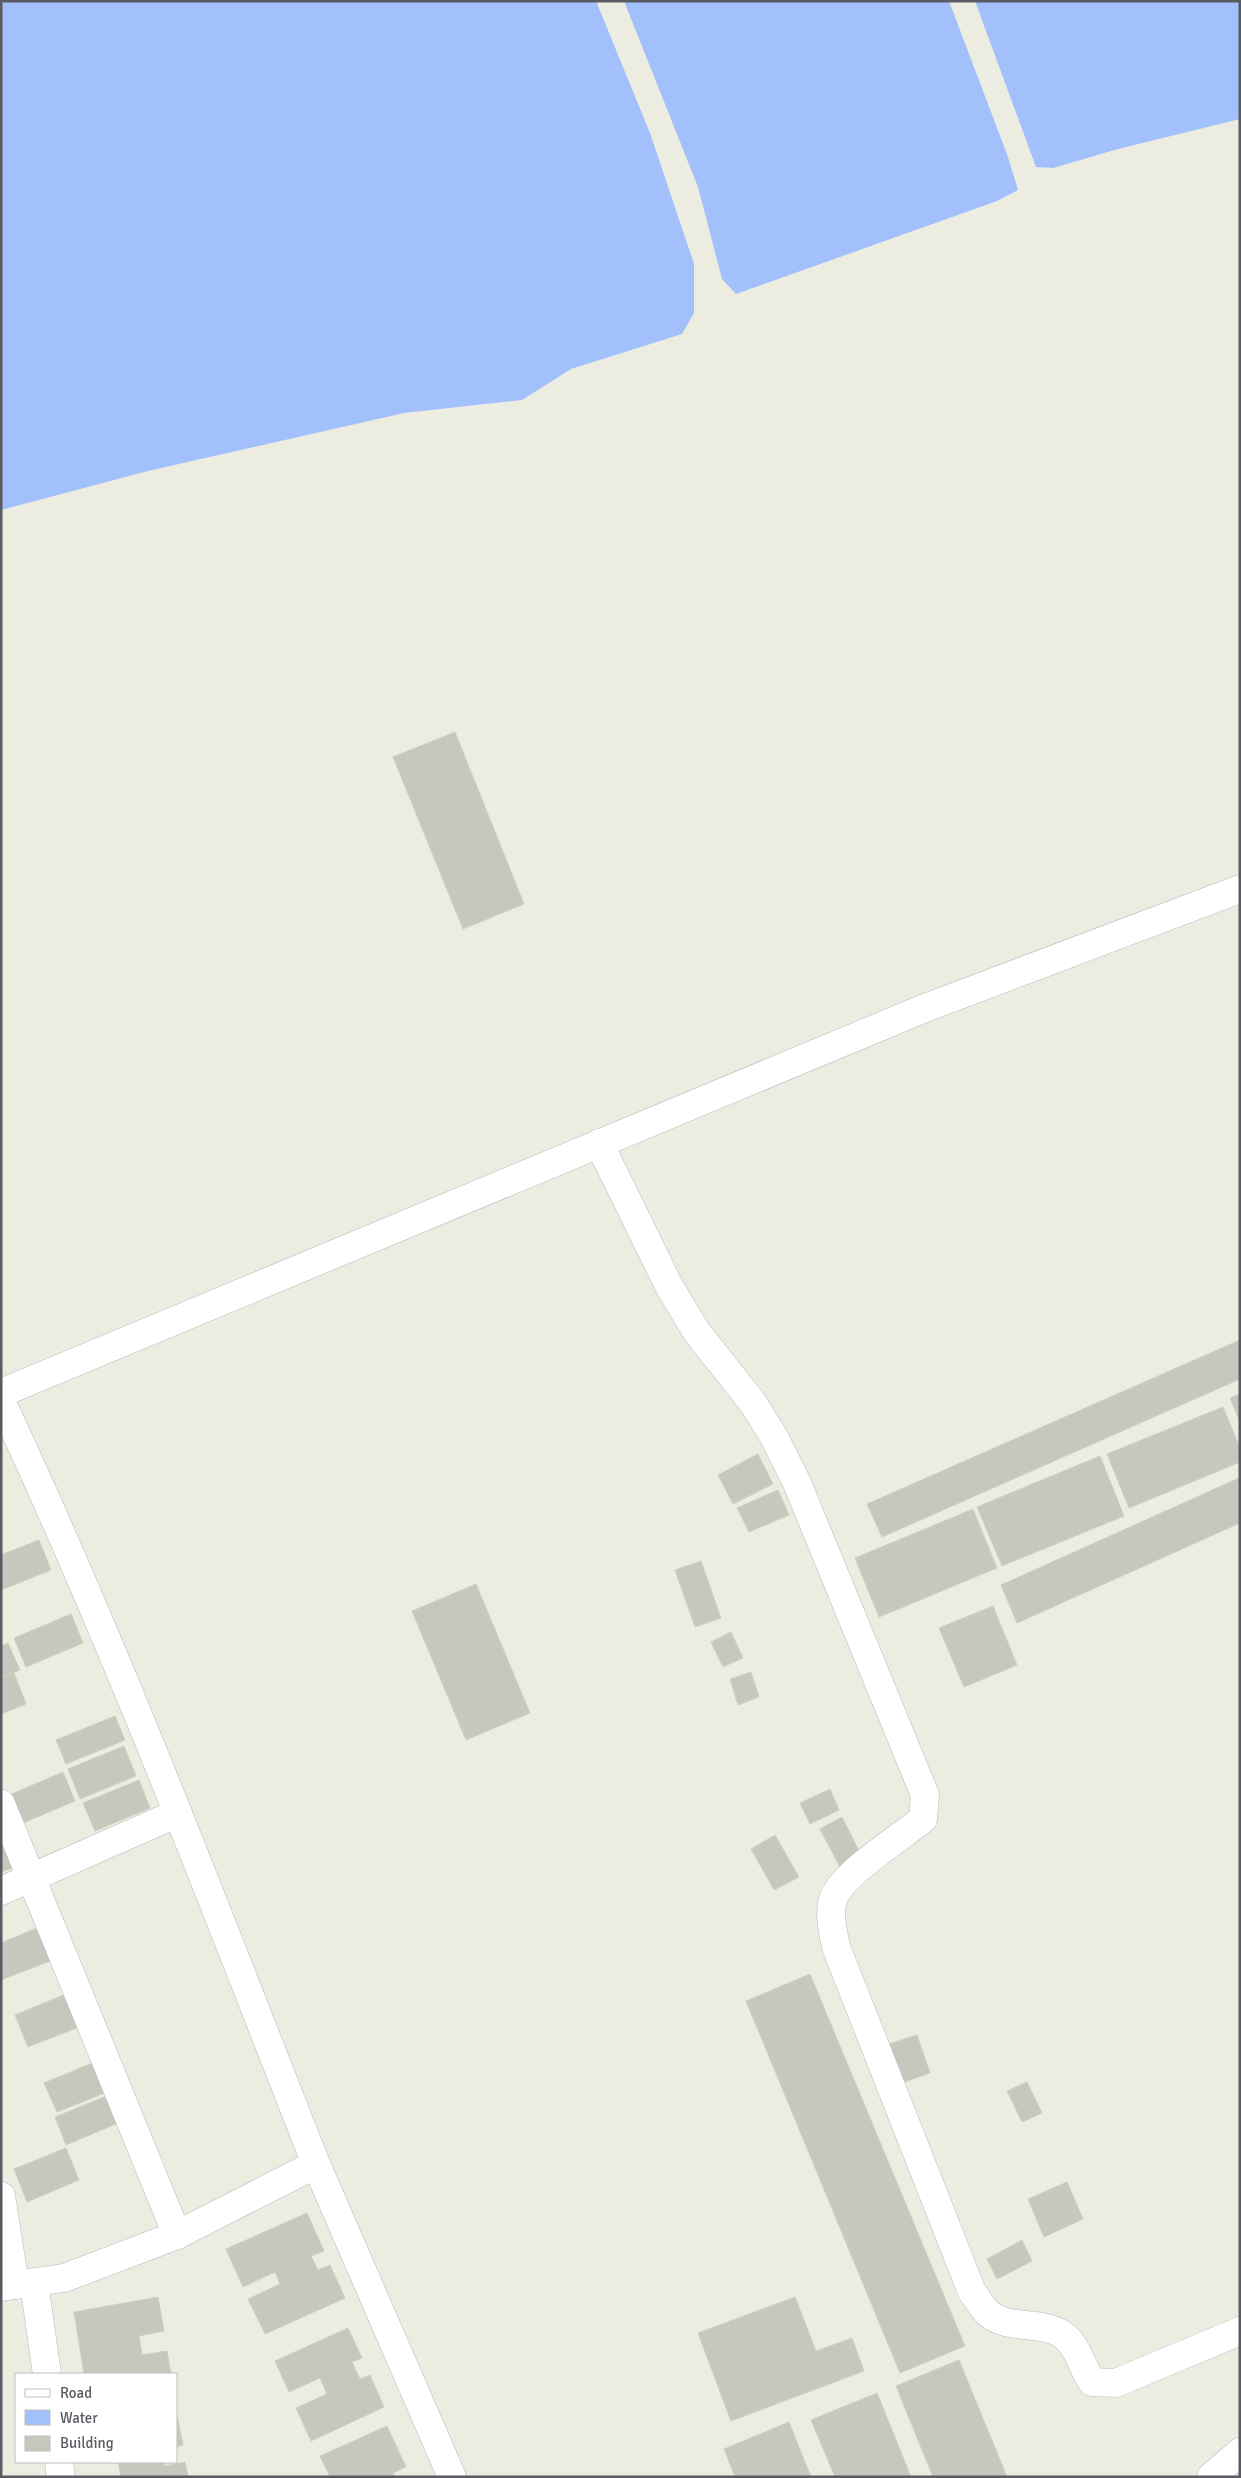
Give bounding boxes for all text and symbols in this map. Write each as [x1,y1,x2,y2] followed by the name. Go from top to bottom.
[15,2373,178,2463] legend
[60,2384,92,2402] text: Road
[60,2409,98,2427] text: Water
[60,2434,114,2452] text: Building

